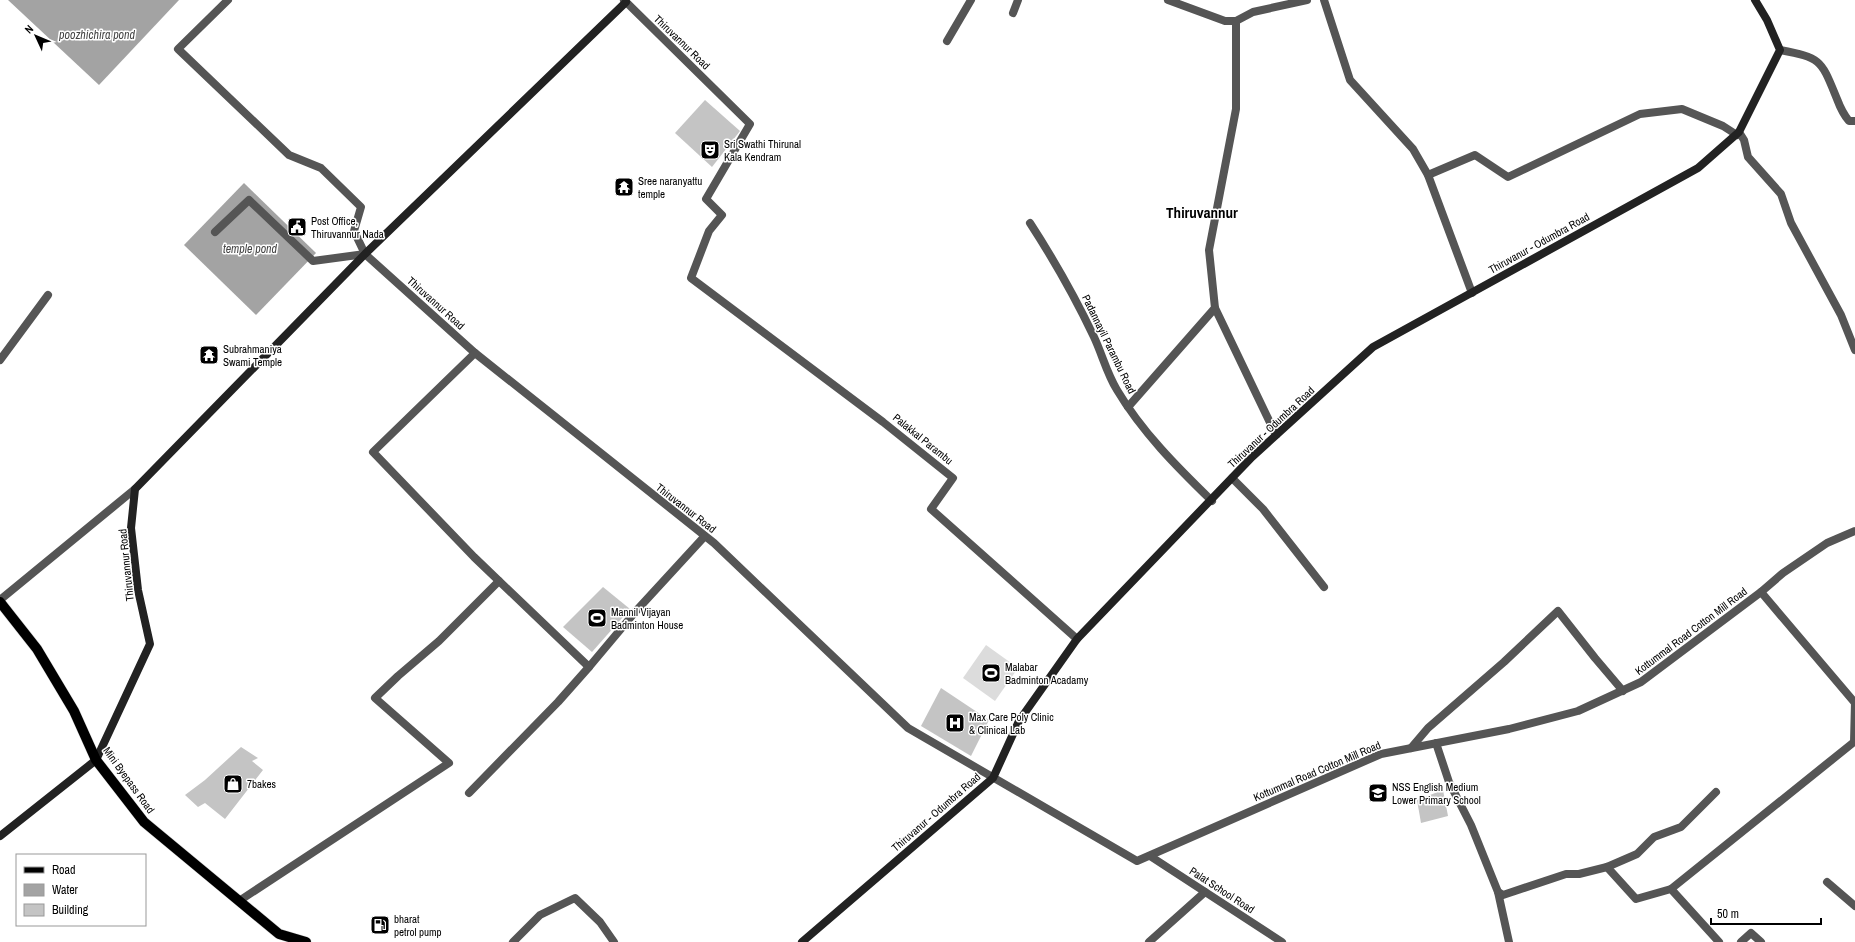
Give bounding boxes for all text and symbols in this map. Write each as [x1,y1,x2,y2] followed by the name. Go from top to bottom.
[651,12,713,72] street label: Thiruvannur Road
[16,16,56,56] north arrow
[22,22,36,36] text: N
[58,27,136,43] water label: poozhichira pond
[724,137,801,164] place label: Sri Swathi Thirunal Kala Kendram
[699,139,721,161] theatre icon: Sri Swathi Thirunal Kala Kendram
[638,174,702,201] place label: Sree naranyattu temple
[613,176,635,198] temple icon: Sree naranyattu temple
[1166,202,1238,223] district label: Thiruvannur
[1486,209,1592,277] street label: Thiruvanur - Odumbra Road
[311,214,384,241] place label: Post Office, Thiruvannur Nada
[286,216,308,238] public building icon: Post Office, Thiruvannur Nada
[223,241,278,257] water label: temple pond
[404,273,468,333] street label: Thiruvannur Road
[1079,292,1139,396] street label: Padannayil Parambu Road
[223,342,282,369] place label: Subrahmaniya Swami Temple
[198,344,220,366] temple icon: Subrahmaniya Swami Temple
[1225,383,1317,471] street label: Thiruvanur - Odumbra Road
[890,411,956,467] street label: Palakkal Parambu
[653,480,719,536] street label: Thiruvannur Road
[115,528,137,602] street label: Thiruvannur Road
[1632,584,1750,678] street label: Kottummal Road Cotton Mill Road
[611,605,683,632] place label: Mannil Vijayan Badminton House
[586,607,608,629] sports icon: Mannil Vijayan Badminton House
[1005,660,1089,687] place label: Malabar Badminton Acadamy
[980,662,1002,684] sports icon: Malabar Badminton Acadamy
[969,710,1054,737] place label: Max Care Poly Clinic & Clinical Lab
[944,712,966,734] hospital icon: Max Care Poly Clinic & Clinical Lab
[1251,738,1383,804] street label: Kottummal Road Cotton Mill Road
[100,744,158,816] street label: Mini Byepass Road
[889,770,983,854] street label: Thiruvanur - Odumbra Road
[222,773,244,795] shop icon: 7bakes
[247,777,277,791] place label: 7bakes
[1392,780,1481,807] place label: NSS English Medium Lower Primary School
[1367,782,1389,804] school or university icon: NSS English Medium Lower Primary School
[16,854,146,926] legend
[52,862,76,878] text: Road
[1187,864,1257,916] street label: Palat School Road
[52,882,79,898] text: Water
[1711,900,1821,926] scale bar
[52,902,89,918] text: Building
[1717,906,1739,922] text: 50 m
[394,912,442,939] place label: bharat petrol pump
[369,914,391,936] fuel station icon: bharat petrol pump

